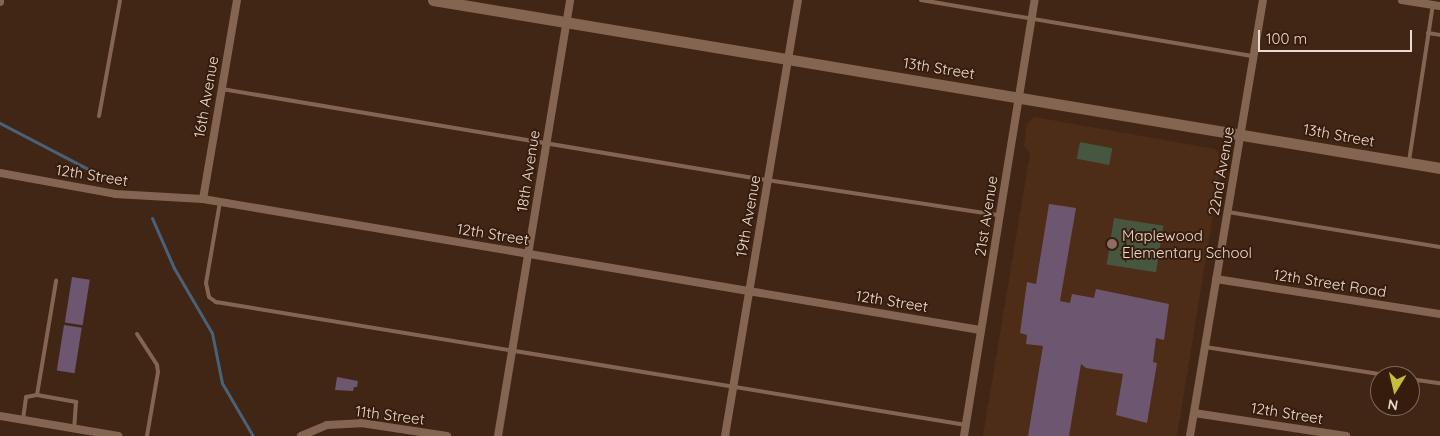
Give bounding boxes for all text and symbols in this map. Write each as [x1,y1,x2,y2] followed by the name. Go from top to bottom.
[1260,20,1414,52] scale bar
[1266,29,1307,48] text: 100 m
[902,53,976,83] street label: 13th Street
[190,55,222,139] street label: 16th Avenue
[1302,120,1376,150] street label: 13th Street
[1204,125,1238,217] street label: 22nd Avenue
[513,129,543,213] street label: 18th Avenue
[55,160,129,190] street label: 12th Street
[732,174,764,258] street label: 19th Avenue
[971,174,1001,258] street label: 21st Avenue
[456,219,530,249] street label: 12th Street
[1122,226,1252,261] place label: Maplewood Elementary School
[1106,238,1118,250] marker: Maplewood Elementary School
[1272,265,1388,301] street label: 12th Street Road
[855,286,929,316] street label: 12th Street
[1370,366,1420,416] north arrow
[1386,395,1399,415] text: N
[1250,398,1324,428] street label: 12th Street
[354,402,426,428] street label: 11th Street

